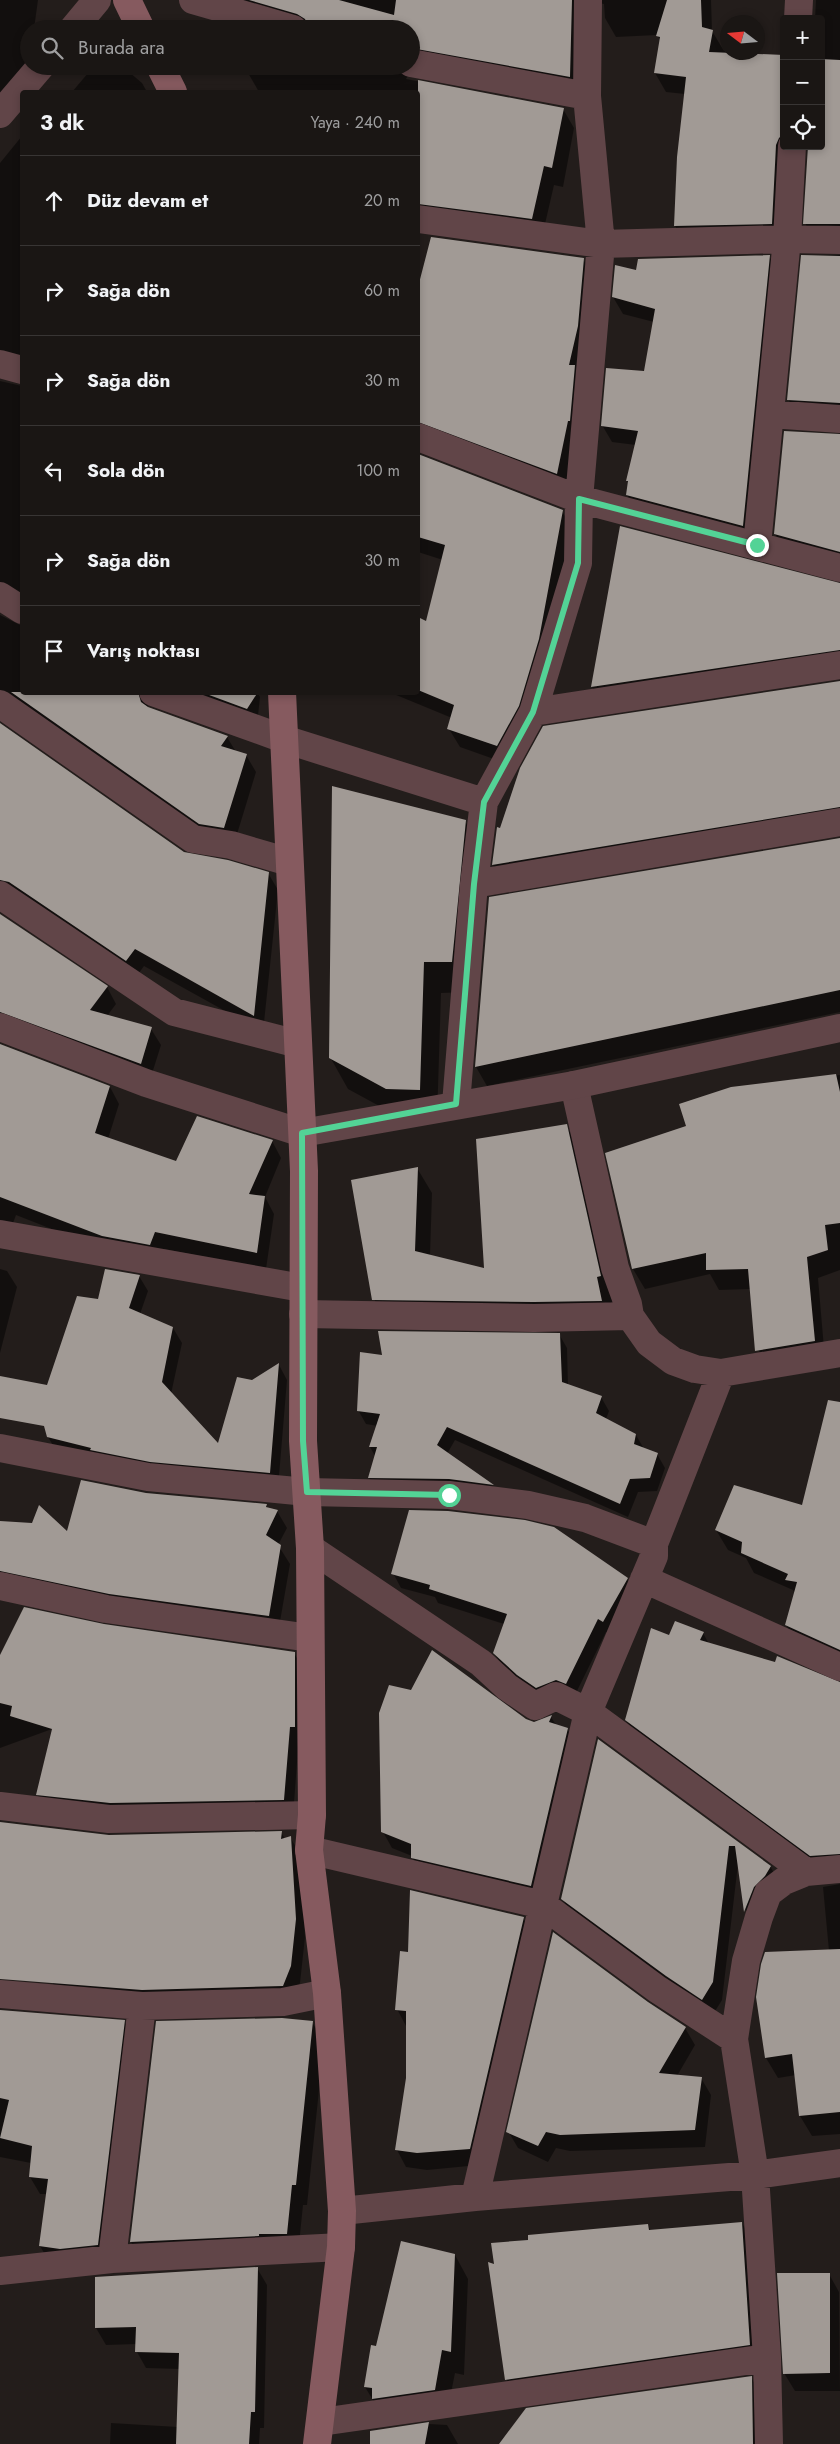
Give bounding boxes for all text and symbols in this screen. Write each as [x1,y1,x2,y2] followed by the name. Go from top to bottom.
[720,15,765,60] north arrow
[780,15,825,150] map controls
[780,15,825,60] button: +
[20,20,420,75] search box
[38,34,66,62] icon: search
[78,34,165,61] text: Burada ara
[780,60,825,105] button: −
[780,105,825,150] button: locate
[40,108,84,138] text: 3 dk
[311,111,400,134] text: Yaya · 240 m
[40,187,68,215] icon: ahead
[87,187,208,214] text: Düz devam et
[364,189,400,212] text: 20 m
[40,277,68,305] icon: right
[87,277,171,304] text: Sağa dön
[364,279,400,302] text: 60 m
[40,367,68,395] icon: right
[87,367,171,394] text: Sağa dön
[364,369,400,392] text: 30 m
[40,457,68,485] icon: left
[87,457,165,484] text: Sola dön
[356,459,400,482] text: 100 m
[746,534,769,557] route end
[40,547,68,575] icon: right
[87,547,171,574] text: Sağa dön
[364,549,400,572] text: 30 m
[40,637,68,665] icon: arrive
[87,637,200,664] text: Varış noktası
[438,1484,461,1507] route start

